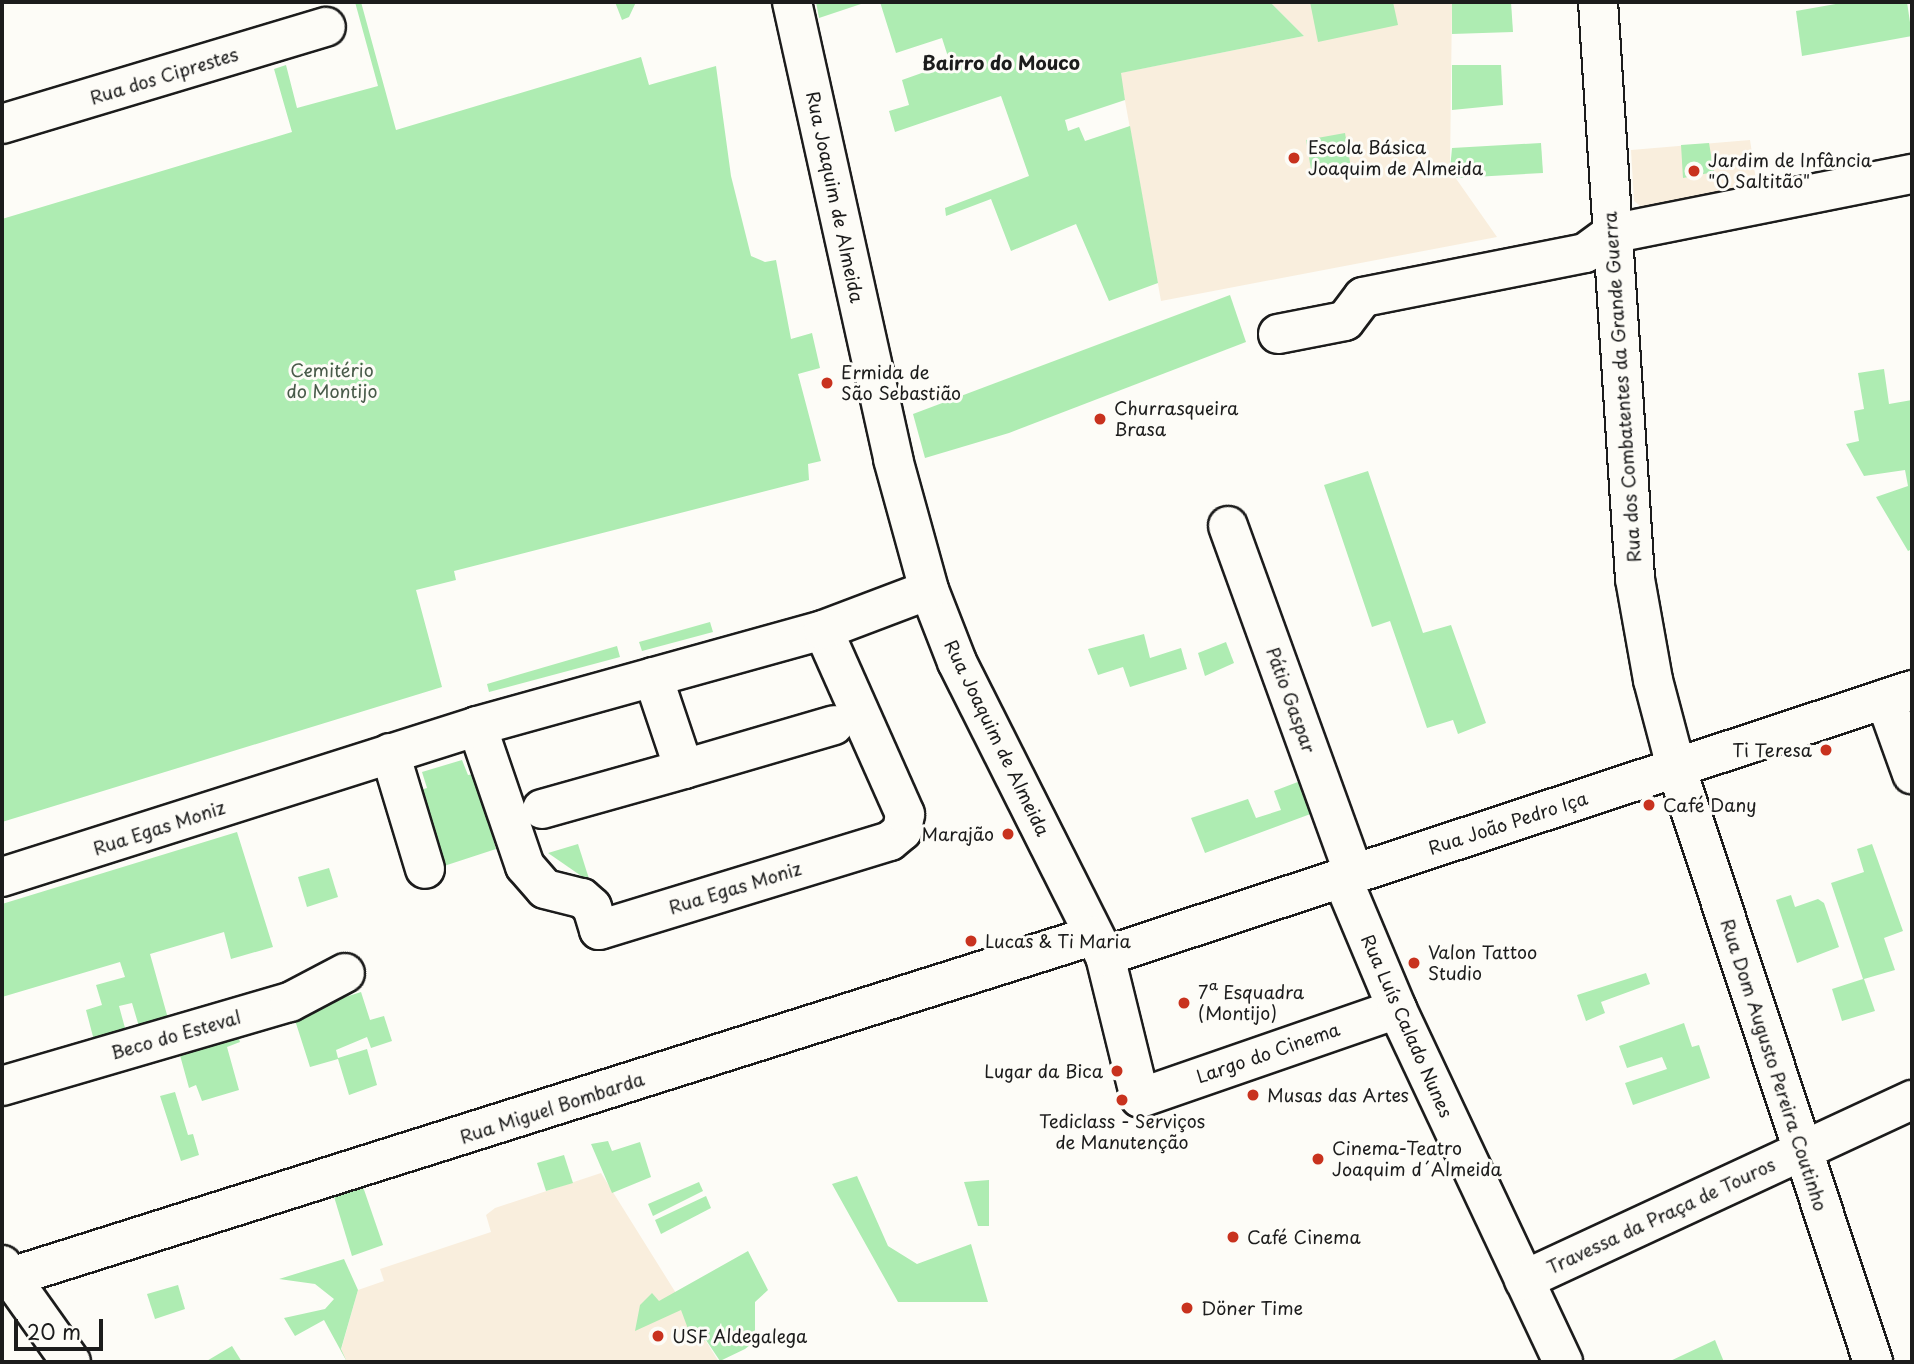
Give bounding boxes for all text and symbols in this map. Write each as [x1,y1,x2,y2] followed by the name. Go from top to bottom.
[87,43,241,109] street label: Rua dos Ciprestes
[921,52,1081,74] district label: Bairro do Mouco
[802,89,868,305] street label: Rua Joaquim de Almeida
[1308,137,1484,180] place label: Escola Básica Joaquim de Almeida
[1286,150,1302,166] marker: Escola Básica Joaquim de Almeida
[1708,150,1873,192] place label: Jardim de Infância "O Saltitão"
[1686,163,1702,179] marker: Jardim de Infância "O Saltitão"
[1599,210,1645,564] street label: Rua dos Combatentes da Grande Guerra
[286,360,378,402] park label: Cemitério do Montijo
[841,362,962,404] place label: Ermida de São Sebastião
[819,375,835,391] marker: Ermida de São Sebastião
[1114,398,1238,440] place label: Churrasqueira Brasa
[1092,411,1108,427] marker: Churrasqueira Brasa
[940,636,1054,840] street label: Rua Joaquim de Almeida
[1262,643,1320,757] street label: Pátio Gaspar
[1732,739,1812,761] place label: Ti Teresa
[1818,742,1834,758] marker: Ti Teresa
[1425,787,1591,859] street label: Rua João Pedro Iça
[1663,794,1756,816] place label: Café Dany
[90,796,228,860] street label: Rua Egas Moniz
[1641,797,1657,813] marker: Café Dany
[921,823,994,845] place label: Marajão
[1000,826,1016,842] marker: Marajão
[666,858,804,918] street label: Rua Egas Moniz
[1716,915,1832,1215] street label: Rua Dom Augusto Pereira Coutinho
[985,930,1134,952] place label: Lucas & Ti Maria
[1357,930,1457,1122] street label: Rua Luís Calado Nunes
[963,933,979,949] marker: Lucas & Ti Maria
[1428,942,1537,984] place label: Valon Tattoo Studio
[1406,955,1422,971] marker: Valon Tattoo Studio
[1198,982,1304,1024] place label: 7ª Esquadra (Montijo)
[1176,995,1192,1011] marker: 7ª Esquadra (Montijo)
[108,1006,244,1064] street label: Beco do Esteval
[1194,1019,1342,1087] street label: Largo do Cinema
[982,1060,1103,1082] place label: Lugar da Bica
[1109,1063,1125,1079] marker: Lugar da Bica
[457,1068,647,1148] street label: Rua Miguel Bombarda
[1267,1084,1412,1106] place label: Musas das Artes
[1245,1087,1261,1103] marker: Musas das Artes
[1114,1092,1130,1108] marker: Tediclass - Serviços de Manutenção
[1039,1111,1205,1154] place label: Tediclass - Serviços de Manutenção
[1332,1138,1502,1180] place label: Cinema-Teatro Joaquim d´Almeida
[1310,1151,1326,1167] marker: Cinema-Teatro Joaquim d´Almeida
[1543,1153,1779,1279] street label: Travessa da Praça de Touros
[1247,1226,1361,1248] place label: Café Cinema
[1225,1229,1241,1245] marker: Café Cinema
[1201,1297,1304,1319] place label: Döner Time
[1179,1300,1195,1316] marker: Döner Time
[18,1304,107,1348] scale bar
[27,1315,81,1347] text: 20 m
[672,1325,806,1347] place label: USF Aldegalega
[650,1328,666,1344] marker: USF Aldegalega

